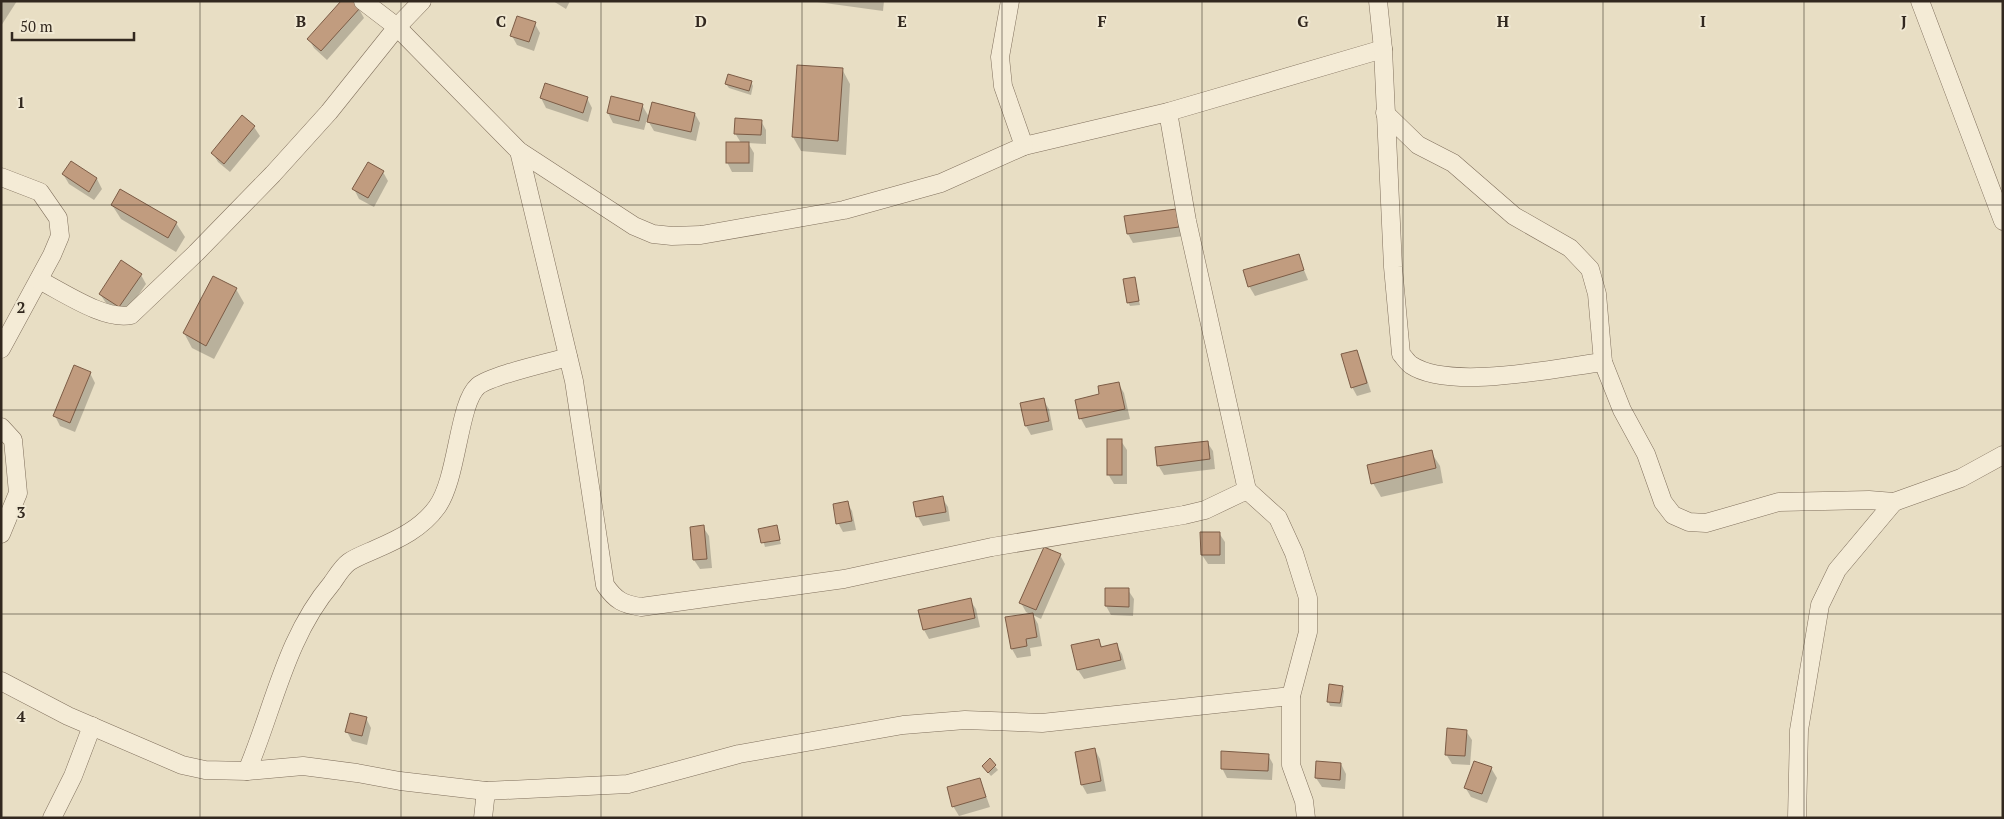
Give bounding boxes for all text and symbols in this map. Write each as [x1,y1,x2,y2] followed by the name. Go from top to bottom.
[12,10,135,42] scale bar
[296,10,306,32] text: B
[496,10,506,32] text: C
[695,10,707,32] text: D
[897,10,907,32] text: E
[1097,10,1107,32] text: F
[1297,10,1309,32] text: G
[1497,10,1509,32] text: H
[1700,10,1706,32] text: I
[1901,10,1907,32] text: J
[20,16,53,36] text: 50 m
[16,91,26,113] text: 1
[16,296,26,318] text: 2
[16,501,26,523] text: 3
[16,705,26,727] text: 4

